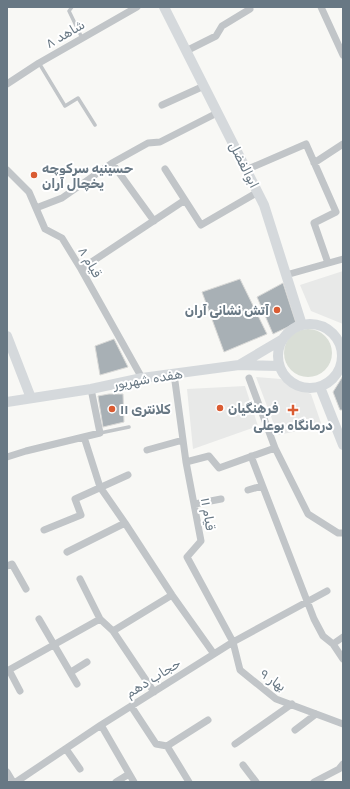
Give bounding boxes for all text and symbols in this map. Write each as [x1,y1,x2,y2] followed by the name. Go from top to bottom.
[43,17,87,51] street label: شاهد ۸
[225,140,262,191] street label: ابوالفضل
[42,161,133,192] place label: حسینیه سرکوچه یخچال آران
[29,170,39,180] marker: حسینیه سرکوچه یخچال آران
[74,244,105,281] street label: قیام ۸
[185,303,269,319] place label: آتش نشانی آران
[272,305,282,315] marker: آتش نشانی آران
[111,366,184,393] street label: هفده شهریور
[228,401,279,416] place label: فرهنگیان
[120,402,171,417] place label: کلانتری ۱۱
[215,403,225,413] marker: فرهنگیان
[107,404,117,414] marker: کلانتری ۱۱
[287,404,299,416] marker: درمانگاه بوعلی
[253,418,333,434] place label: درمانگاه بوعلی
[197,496,218,532] street label: قیام ۱۱
[123,655,184,702] street label: حجاب دهم
[256,666,289,695] street label: بهار ۹

